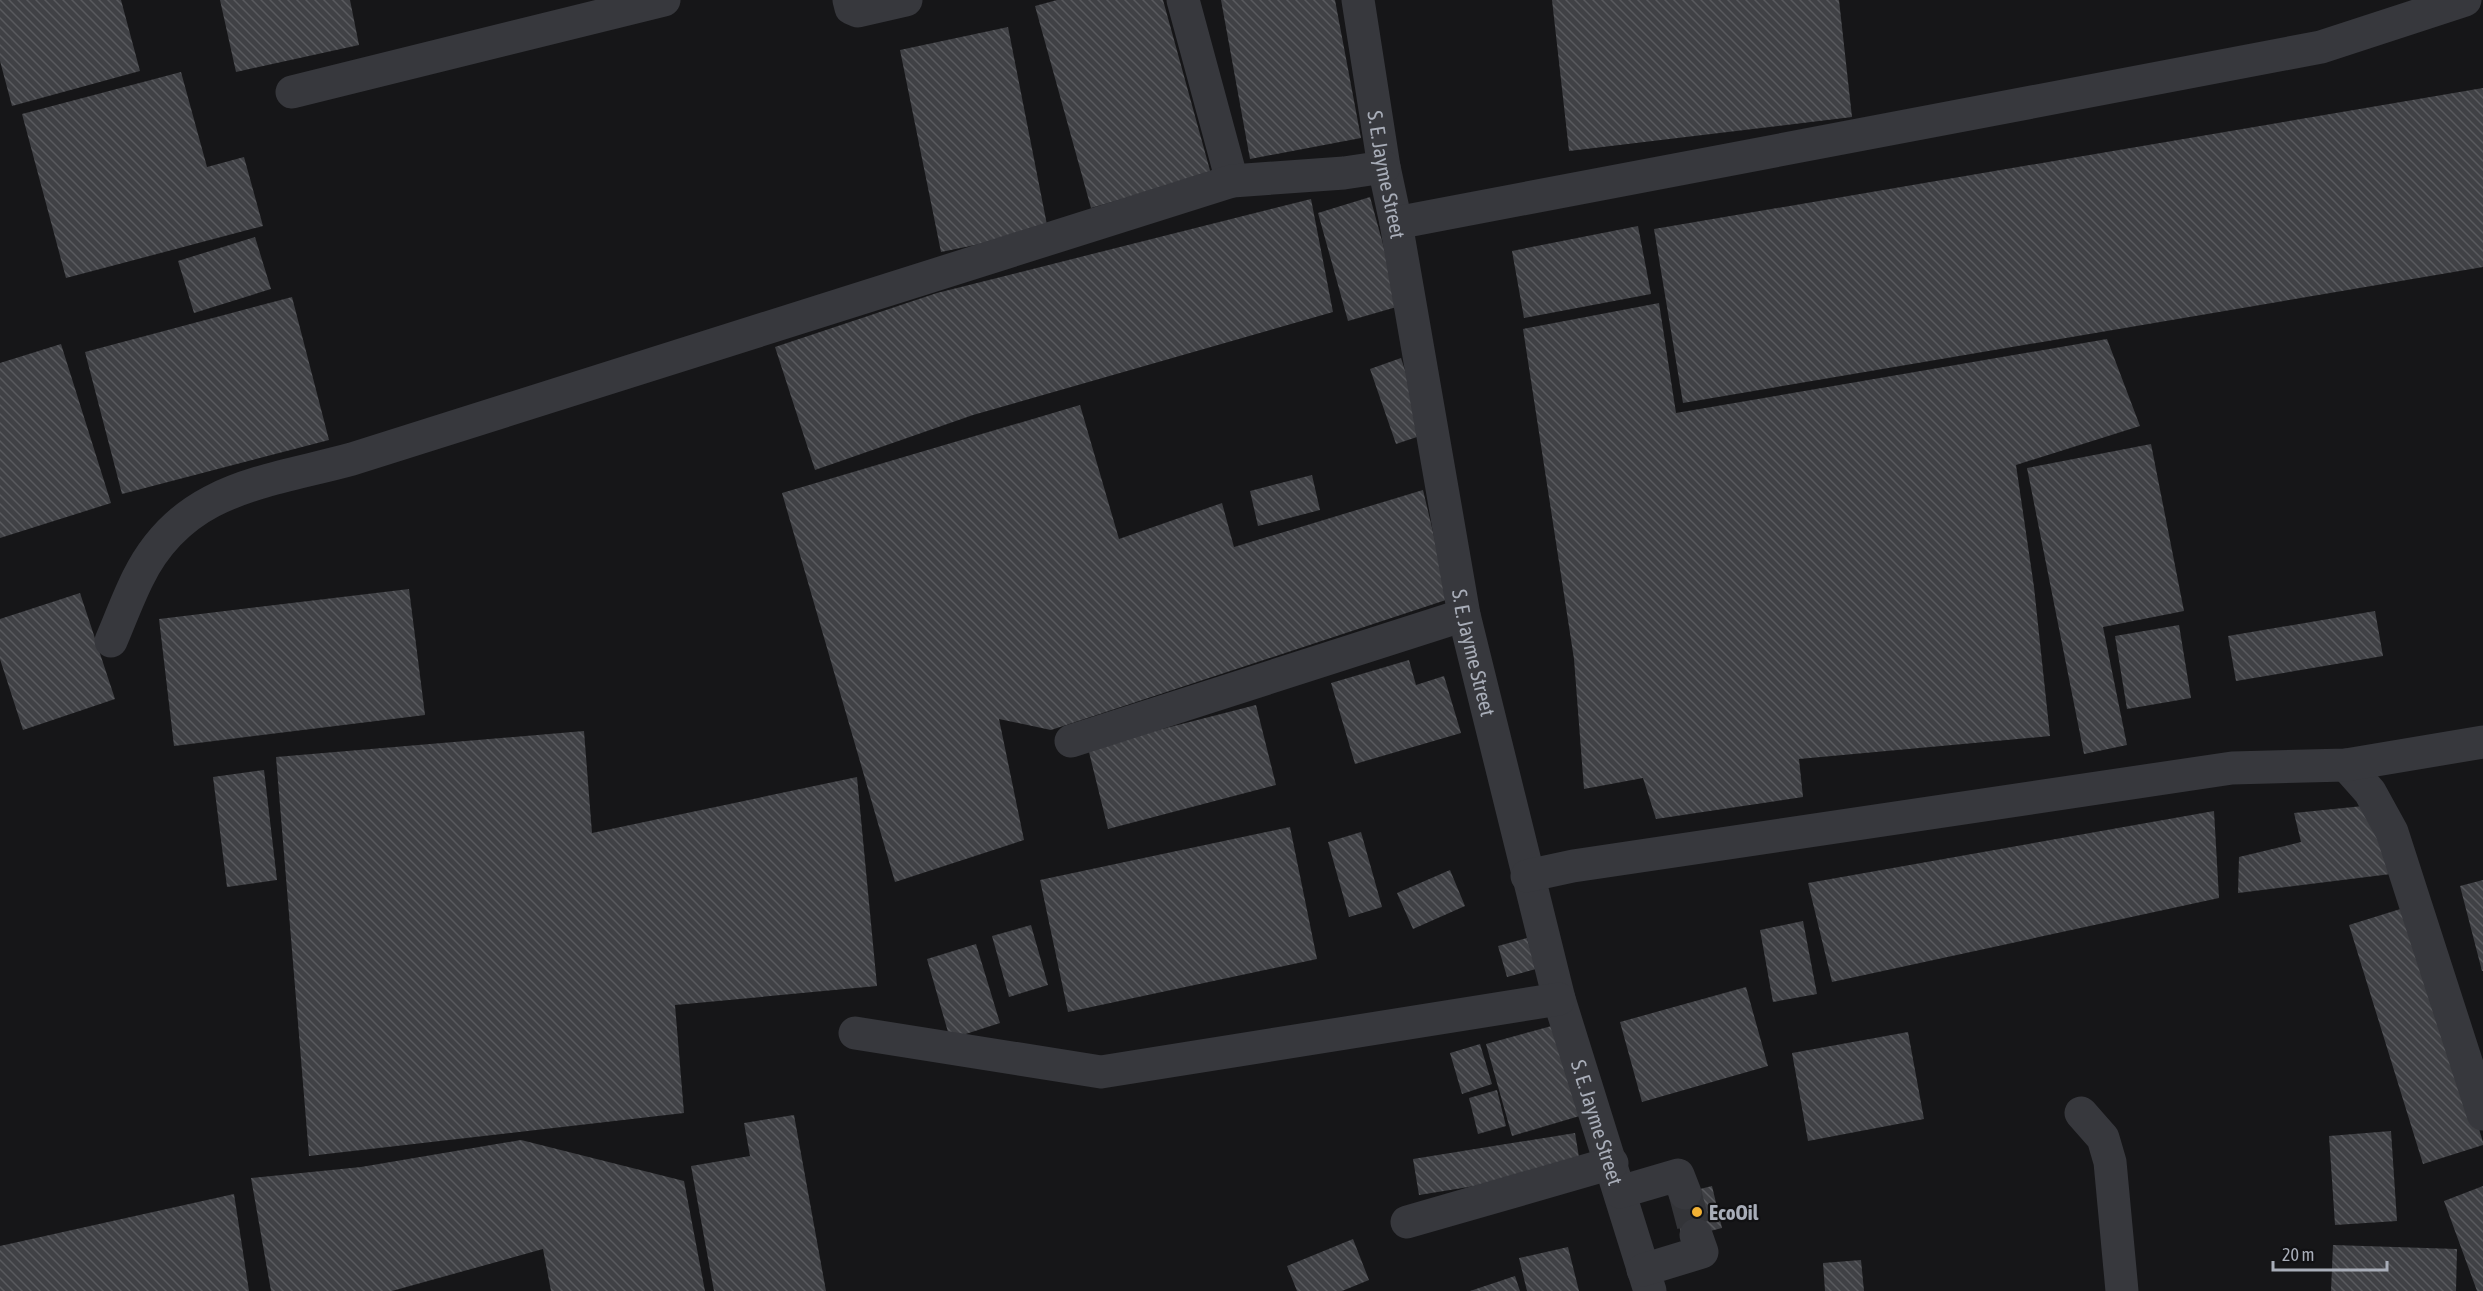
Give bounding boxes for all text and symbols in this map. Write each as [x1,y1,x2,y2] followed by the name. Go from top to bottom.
[1363,109,1411,240] street label: S. E. Jayme Street
[1448,587,1501,719] street label: S. E. Jayme Street
[1567,1057,1628,1188] street label: S. E. Jayme Street
[1709,1200,1759,1224] place label: EcoOil
[1690,1205,1704,1219] marker: EcoOil
[2273,1234,2387,1272] scale bar
[2282,1244,2314,1265] text: 20 m

